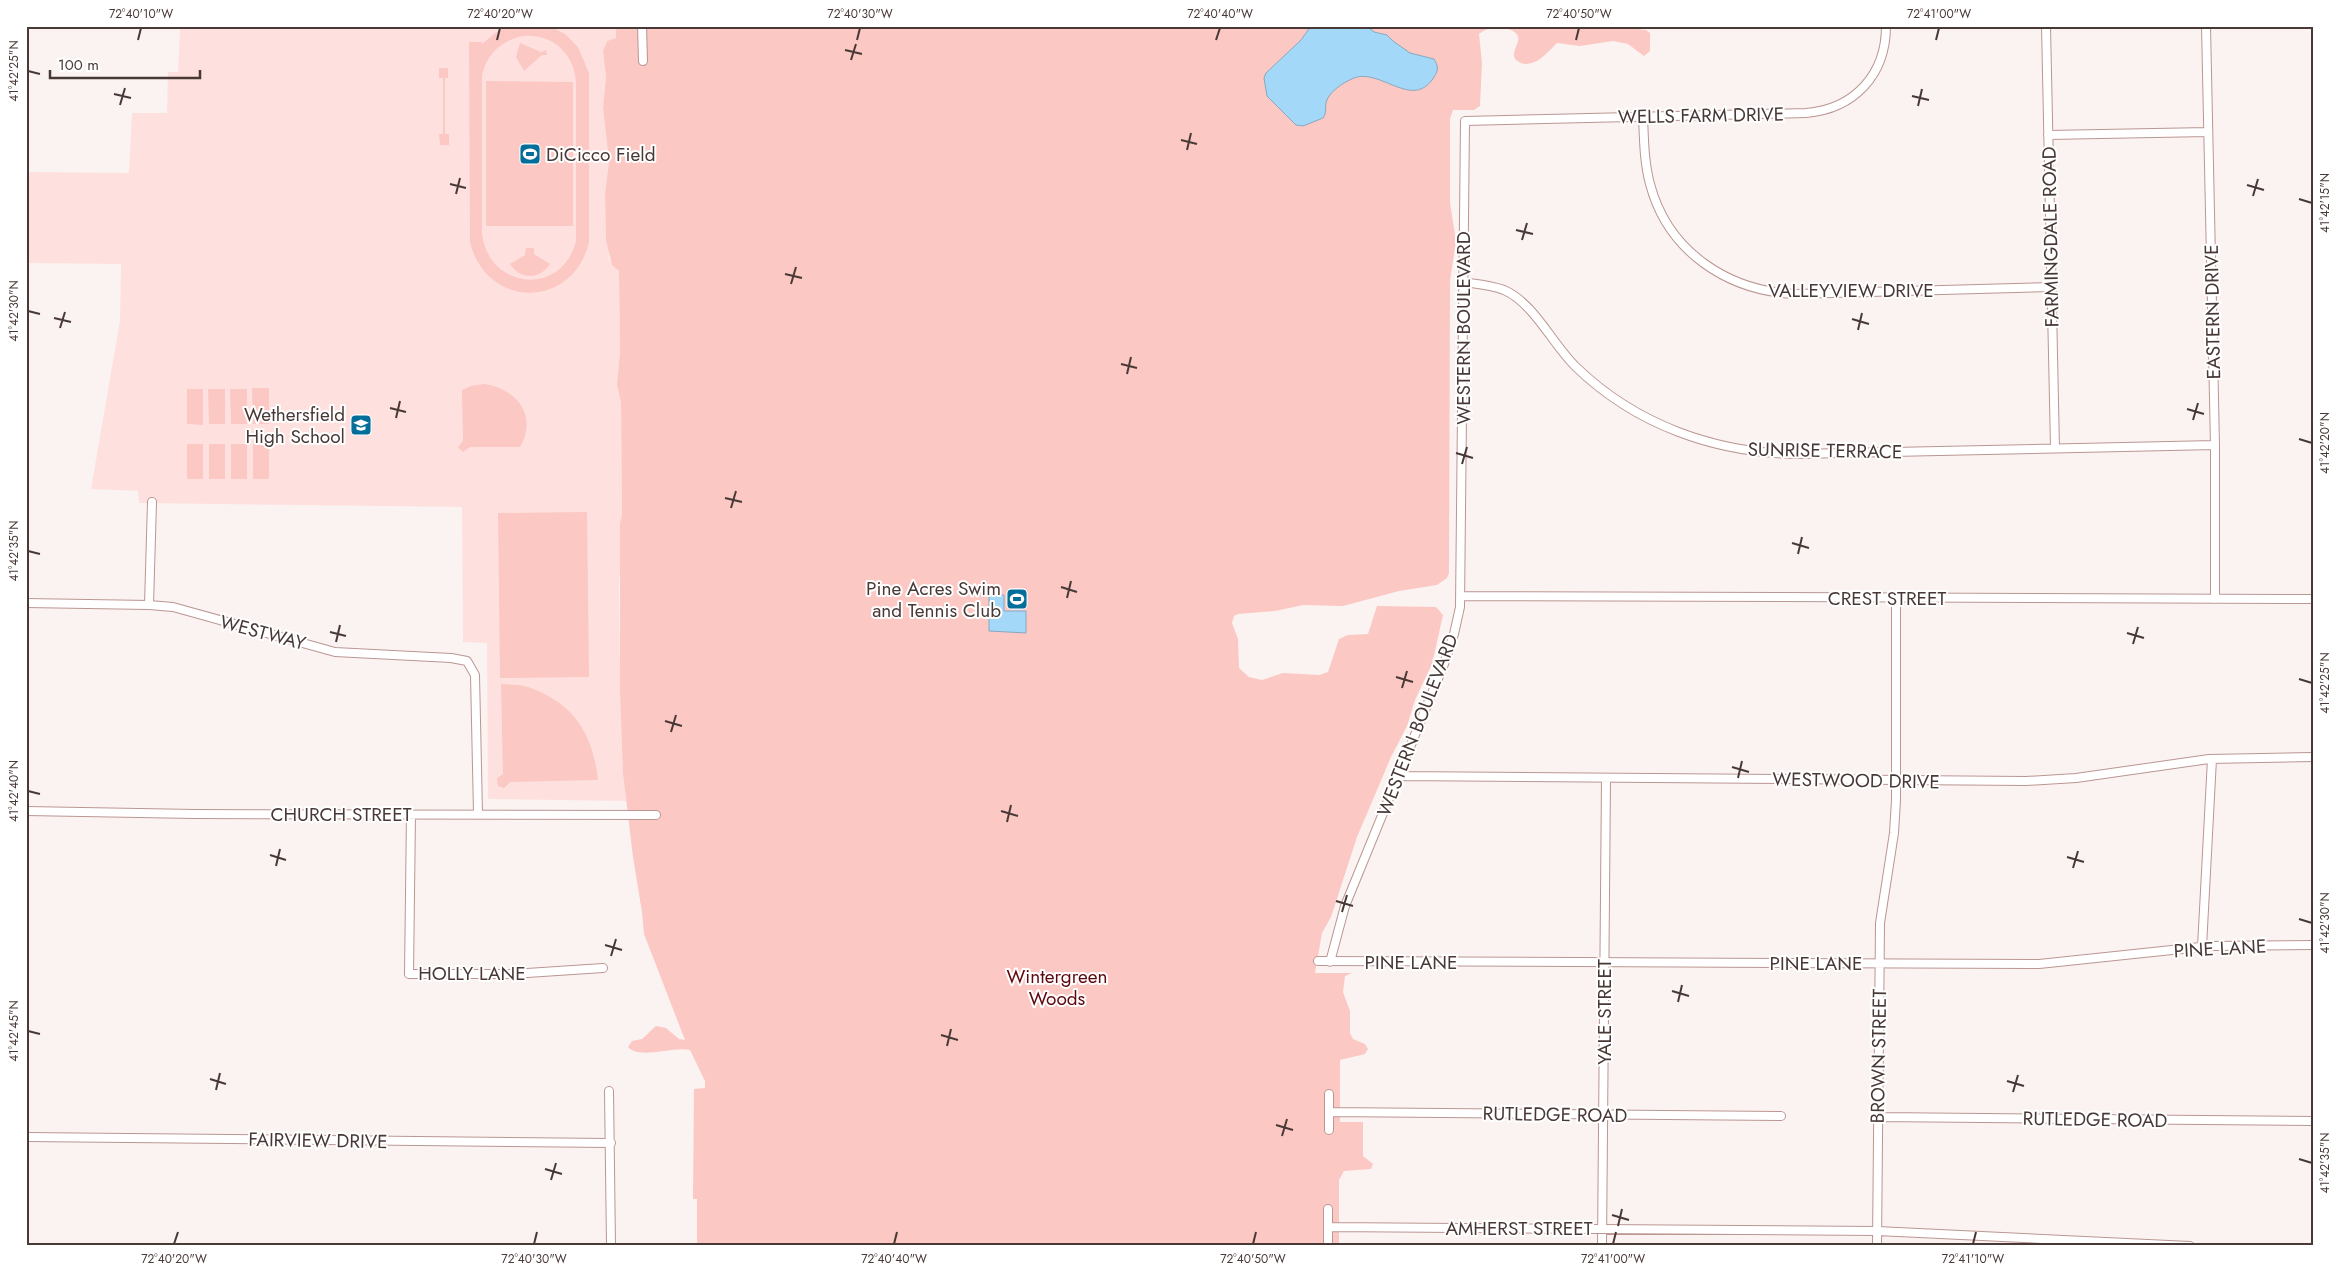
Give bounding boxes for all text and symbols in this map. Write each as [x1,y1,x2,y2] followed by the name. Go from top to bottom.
[109,5,173,23] text: 72°40'10"W
[467,5,533,23] text: 72°40'20"W
[827,5,893,23] text: 72°40'30"W
[1187,5,1253,23] text: 72°40'40"W
[1546,5,1612,23] text: 72°40'50"W
[1907,5,1971,23] text: 72°41'00"W
[5,40,23,102] text: 41°42'25"N
[50,48,200,80] scale bar
[58,54,99,76] text: 100 m
[1618,101,1784,130] street label: WELLS FARM DRIVE
[546,141,655,168] place label: DiCicco Field
[518,142,542,166] sports icon: DiCicco Field
[2035,146,2066,328] street label: FARMINGDALE ROAD
[2316,173,2334,233] text: 41°42'15"N
[1450,231,1477,425] street label: WESTERN BOULEVARD
[2198,244,2227,380] street label: EASTERN DRIVE
[1768,277,1934,304] street label: VALLEYVIEW DRIVE
[5,280,23,342] text: 41°42'30"N
[244,401,345,450] place label: Wethersfield High School
[2316,412,2334,474] text: 41°42'20"N
[349,413,373,437] school or university icon: Wethersfield High School
[1747,436,1903,465] street label: SUNRISE TERRACE
[5,520,23,582] text: 41°42'35"N
[866,575,1001,624] place label: Pine Acres Swim and Tennis Club
[1828,585,1946,612] street label: CREST STREET
[1005,587,1029,611] sports icon: Pine Acres Swim and Tennis Club
[217,608,309,657] street label: WESTWAY
[1370,630,1465,820] street label: WESTERN BOULEVARD
[2316,652,2334,714] text: 41°42'25"N
[5,760,23,822] text: 41°42'40"N
[1772,766,1940,795] street label: WESTWOOD DRIVE
[270,801,412,828] street label: CHURCH STREET
[2316,892,2334,954] text: 41°42'30"N
[2173,933,2267,964] street label: PINE LANE
[1365,949,1457,976] street label: PINE LANE
[1770,950,1862,977] street label: PINE LANE
[1591,959,1618,1065] street label: YALE STREET
[418,960,526,987] street label: HOLLY LANE
[1007,963,1107,1012] park label: Wintergreen Woods
[1864,988,1893,1124] street label: BROWN STREET
[5,1000,23,1062] text: 41°42'45"N
[1482,1100,1628,1129] street label: RUTLEDGE ROAD
[2022,1105,2168,1134] street label: RUTLEDGE ROAD
[248,1126,388,1155] street label: FAIRVIEW DRIVE
[2316,1132,2334,1194] text: 41°42'35"N
[1445,1215,1593,1242] street label: AMHERST STREET
[141,1250,207,1268] text: 72°40'20"W
[501,1250,567,1268] text: 72°40'30"W
[861,1250,927,1268] text: 72°40'40"W
[1220,1250,1286,1268] text: 72°40'50"W
[1581,1250,1645,1268] text: 72°41'00"W
[1942,1250,2004,1268] text: 72°41'10"W

